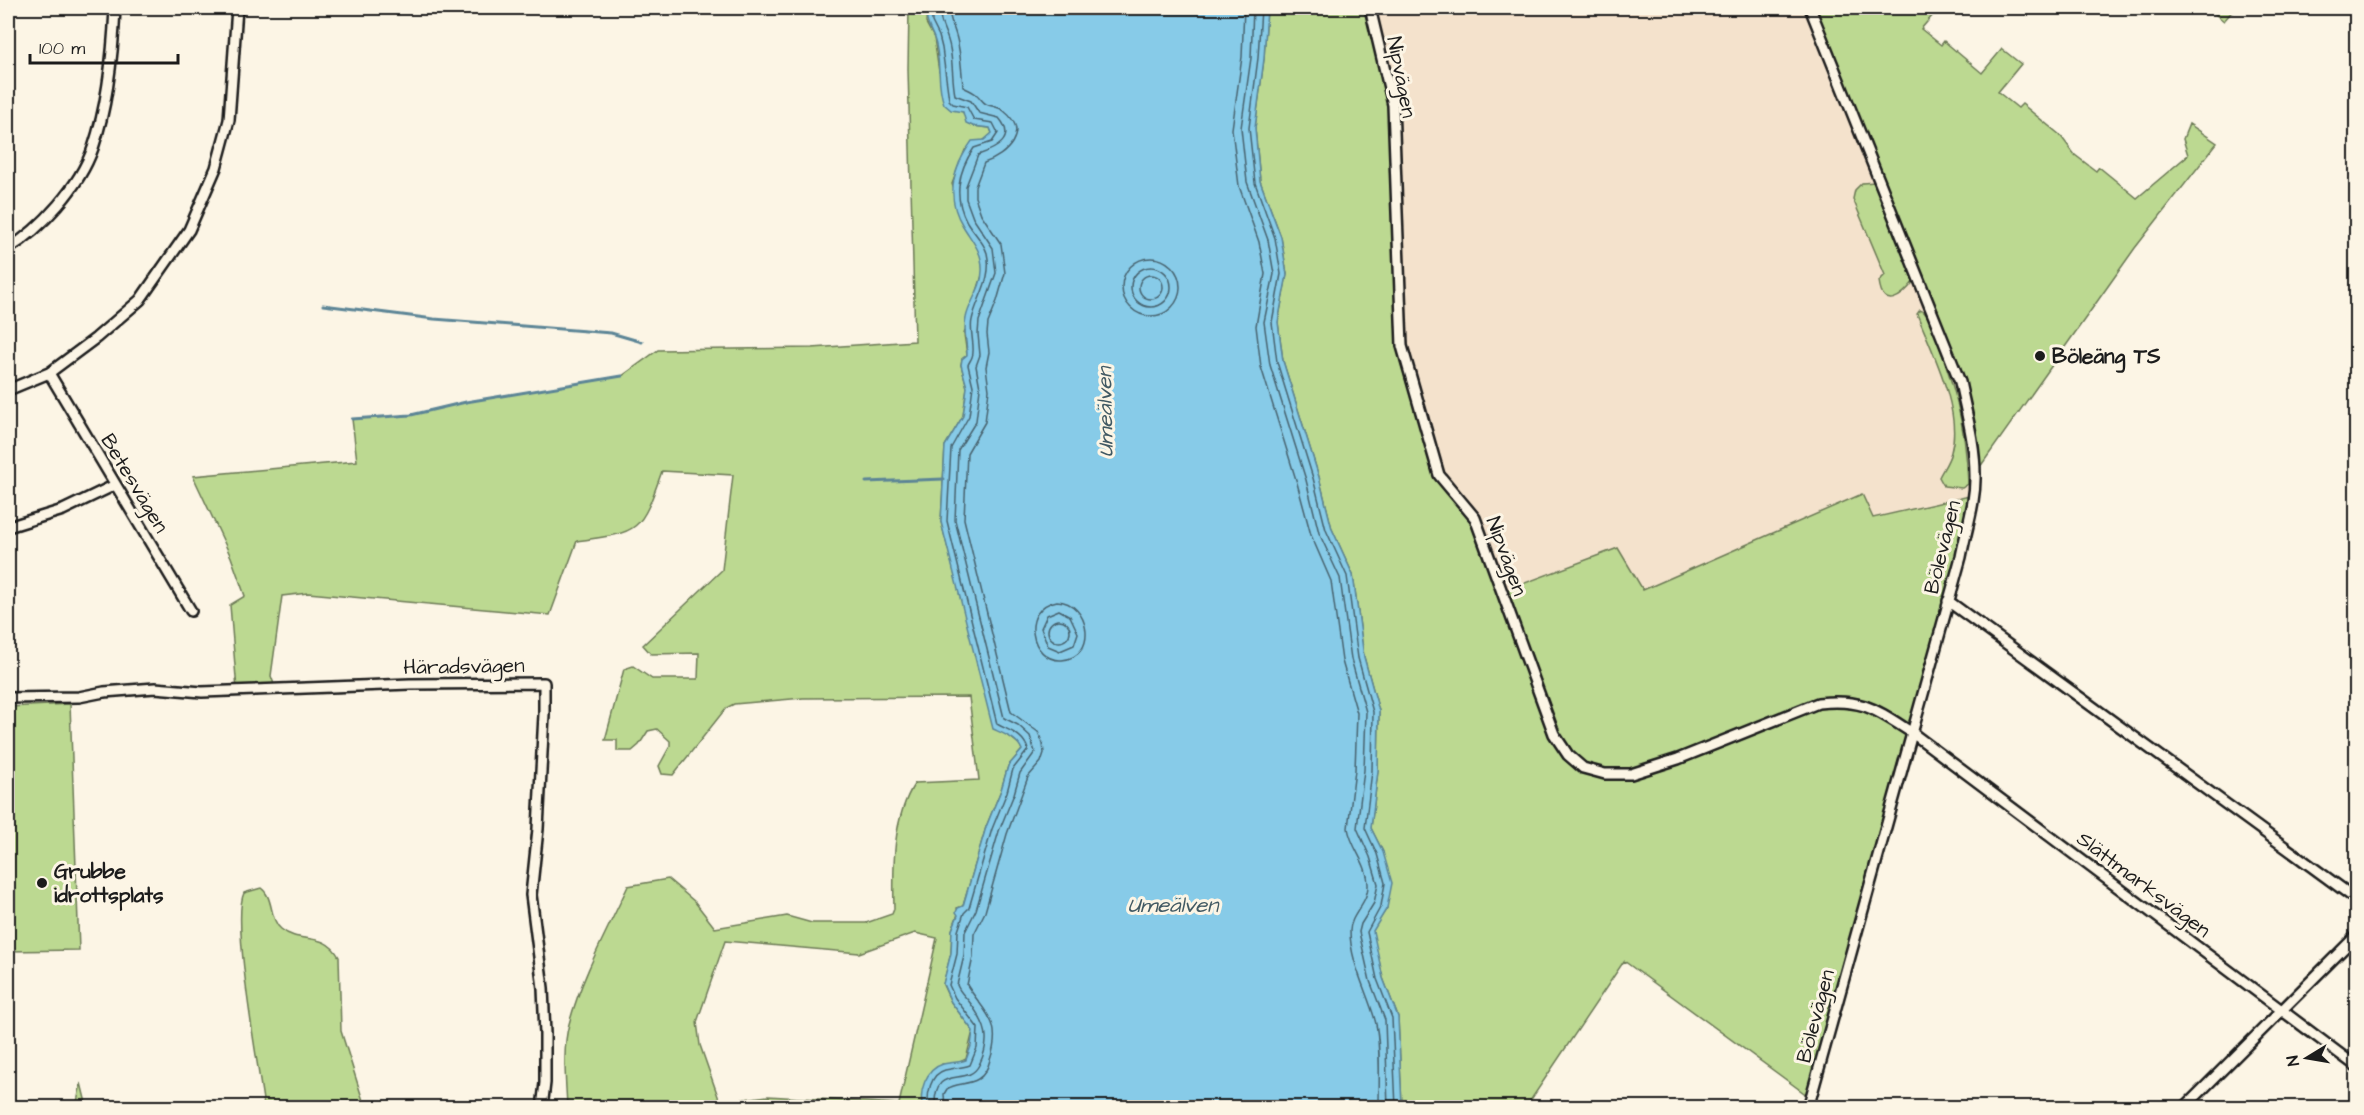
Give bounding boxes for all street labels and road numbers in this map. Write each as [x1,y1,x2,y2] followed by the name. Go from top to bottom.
[1377,34,1424,121] street label: Nipvägen
[92,428,176,539] street label: Betesvägen
[1917,497,1970,598] street label: Bölevägen
[1477,513,1534,600] street label: Nipvägen
[403,651,525,684] street label: Häradsvägen
[2070,824,2217,946] street label: Slättmarksvägen
[1789,966,1844,1067] street label: Bölevägen

